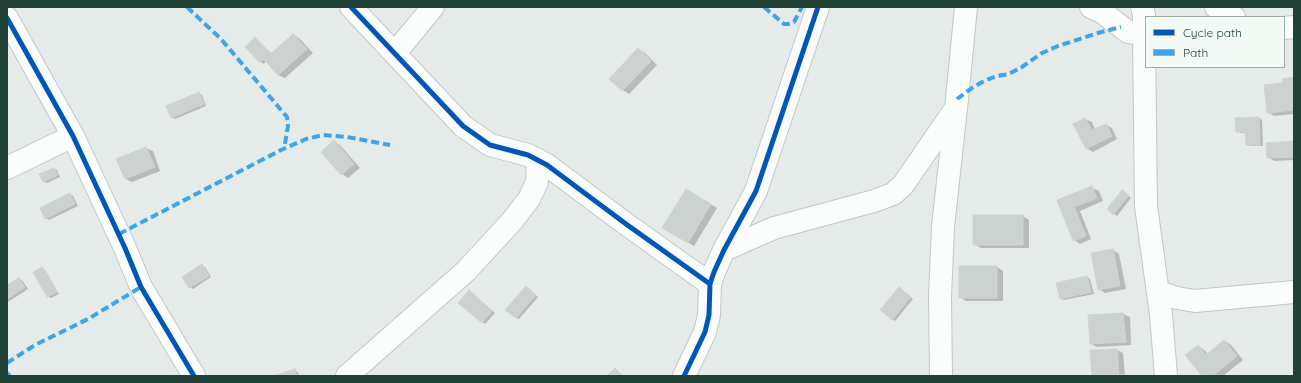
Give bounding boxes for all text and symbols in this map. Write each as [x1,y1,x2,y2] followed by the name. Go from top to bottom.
[1145,16,1285,68] legend
[1183,25,1242,40] text: Cycle path
[1183,45,1208,60] text: Path

